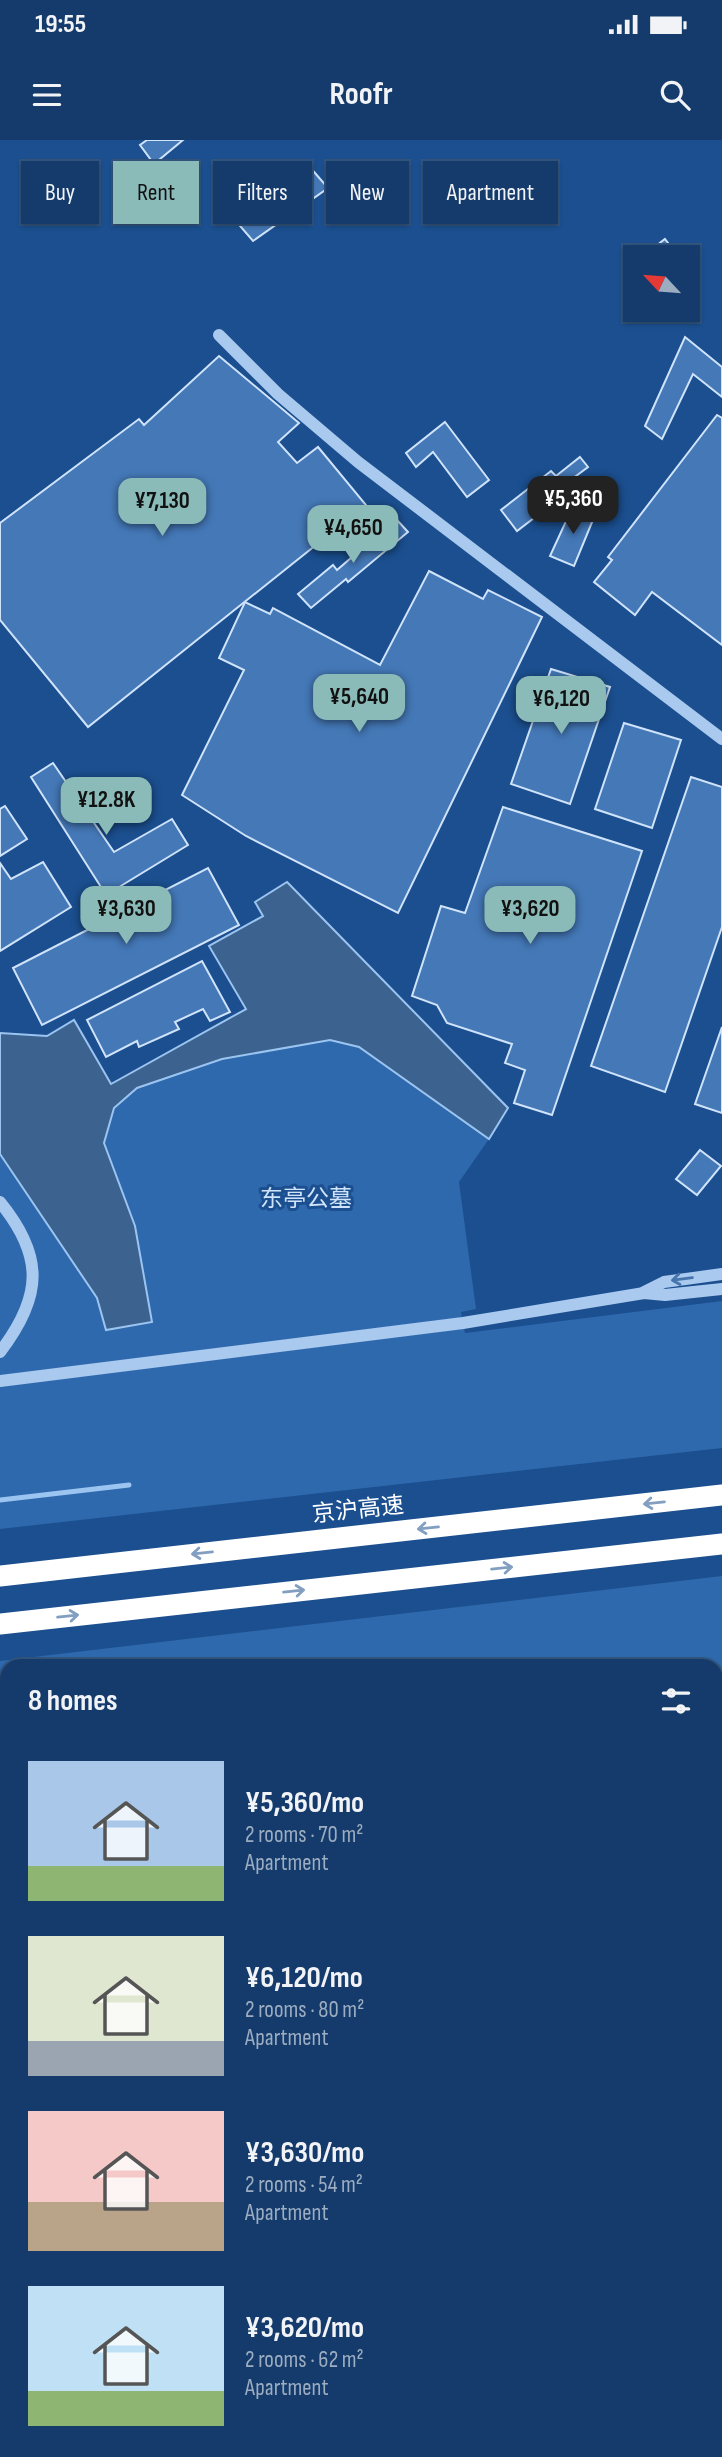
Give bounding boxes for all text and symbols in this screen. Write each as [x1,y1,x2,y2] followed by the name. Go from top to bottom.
[35,9,86,40] text: 19:55
[329,75,393,114] text: Roofr
[28,76,66,114] icon: menu
[656,76,694,114] icon: search
[21,161,99,224] chip: Buy
[113,161,199,224] chip: Rent
[213,161,312,224] chip: Filters
[326,161,409,224] chip: New
[423,161,558,224] chip: Apartment
[623,245,700,322] north arrow
[623,245,700,322] map controls
[516,476,630,536] pin: ¥5,360
[105,478,219,538] pin: ¥7,130
[543,485,603,513] text: ¥5,360
[134,487,190,515] text: ¥7,130
[296,506,410,565] pin: ¥4,650
[323,514,383,542] text: ¥4,650
[302,674,416,734] pin: ¥5,640
[504,676,618,736] pin: ¥6,120
[329,683,389,711] text: ¥5,640
[532,685,590,713] text: ¥6,120
[49,778,163,837] pin: ¥12.8K
[77,786,135,814] text: ¥12.8K
[69,886,183,946] pin: ¥3,630
[473,886,587,946] pin: ¥3,620
[96,895,156,923] text: ¥3,630
[500,895,560,923] text: ¥3,620
[260,1185,352,1213] park label: 东亭公墓
[671,1273,694,1286] one-way arrow
[311,1491,405,1529] street label: 京沪高速
[643,1496,666,1509] one-way arrow
[417,1522,440,1535] one-way arrow
[191,1547,214,1560] one-way arrow
[490,1562,513,1575] one-way arrow
[282,1585,305,1598] one-way arrow
[56,1610,79,1623] one-way arrow
[657,1682,695,1720] icon: filters
[28,1683,117,1719] text: 8 homes
[245,1785,364,1821] text: ¥5,360/mo
[84,1789,168,1873] icon: home
[245,1821,363,1849] text: 2 rooms · 70 m²
[245,1849,329,1877] text: Apartment
[245,1960,363,1996] text: ¥6,120/mo
[84,1964,168,2048] icon: home
[245,1996,364,2024] text: 2 rooms · 80 m²
[245,2024,329,2052] text: Apartment
[245,2135,364,2171] text: ¥3,630/mo
[84,2139,168,2223] icon: home
[245,2171,363,2199] text: 2 rooms · 54 m²
[245,2199,329,2227] text: Apartment
[245,2310,364,2346] text: ¥3,620/mo
[84,2314,168,2398] icon: home
[245,2346,364,2374] text: 2 rooms · 62 m²
[245,2374,329,2402] text: Apartment

